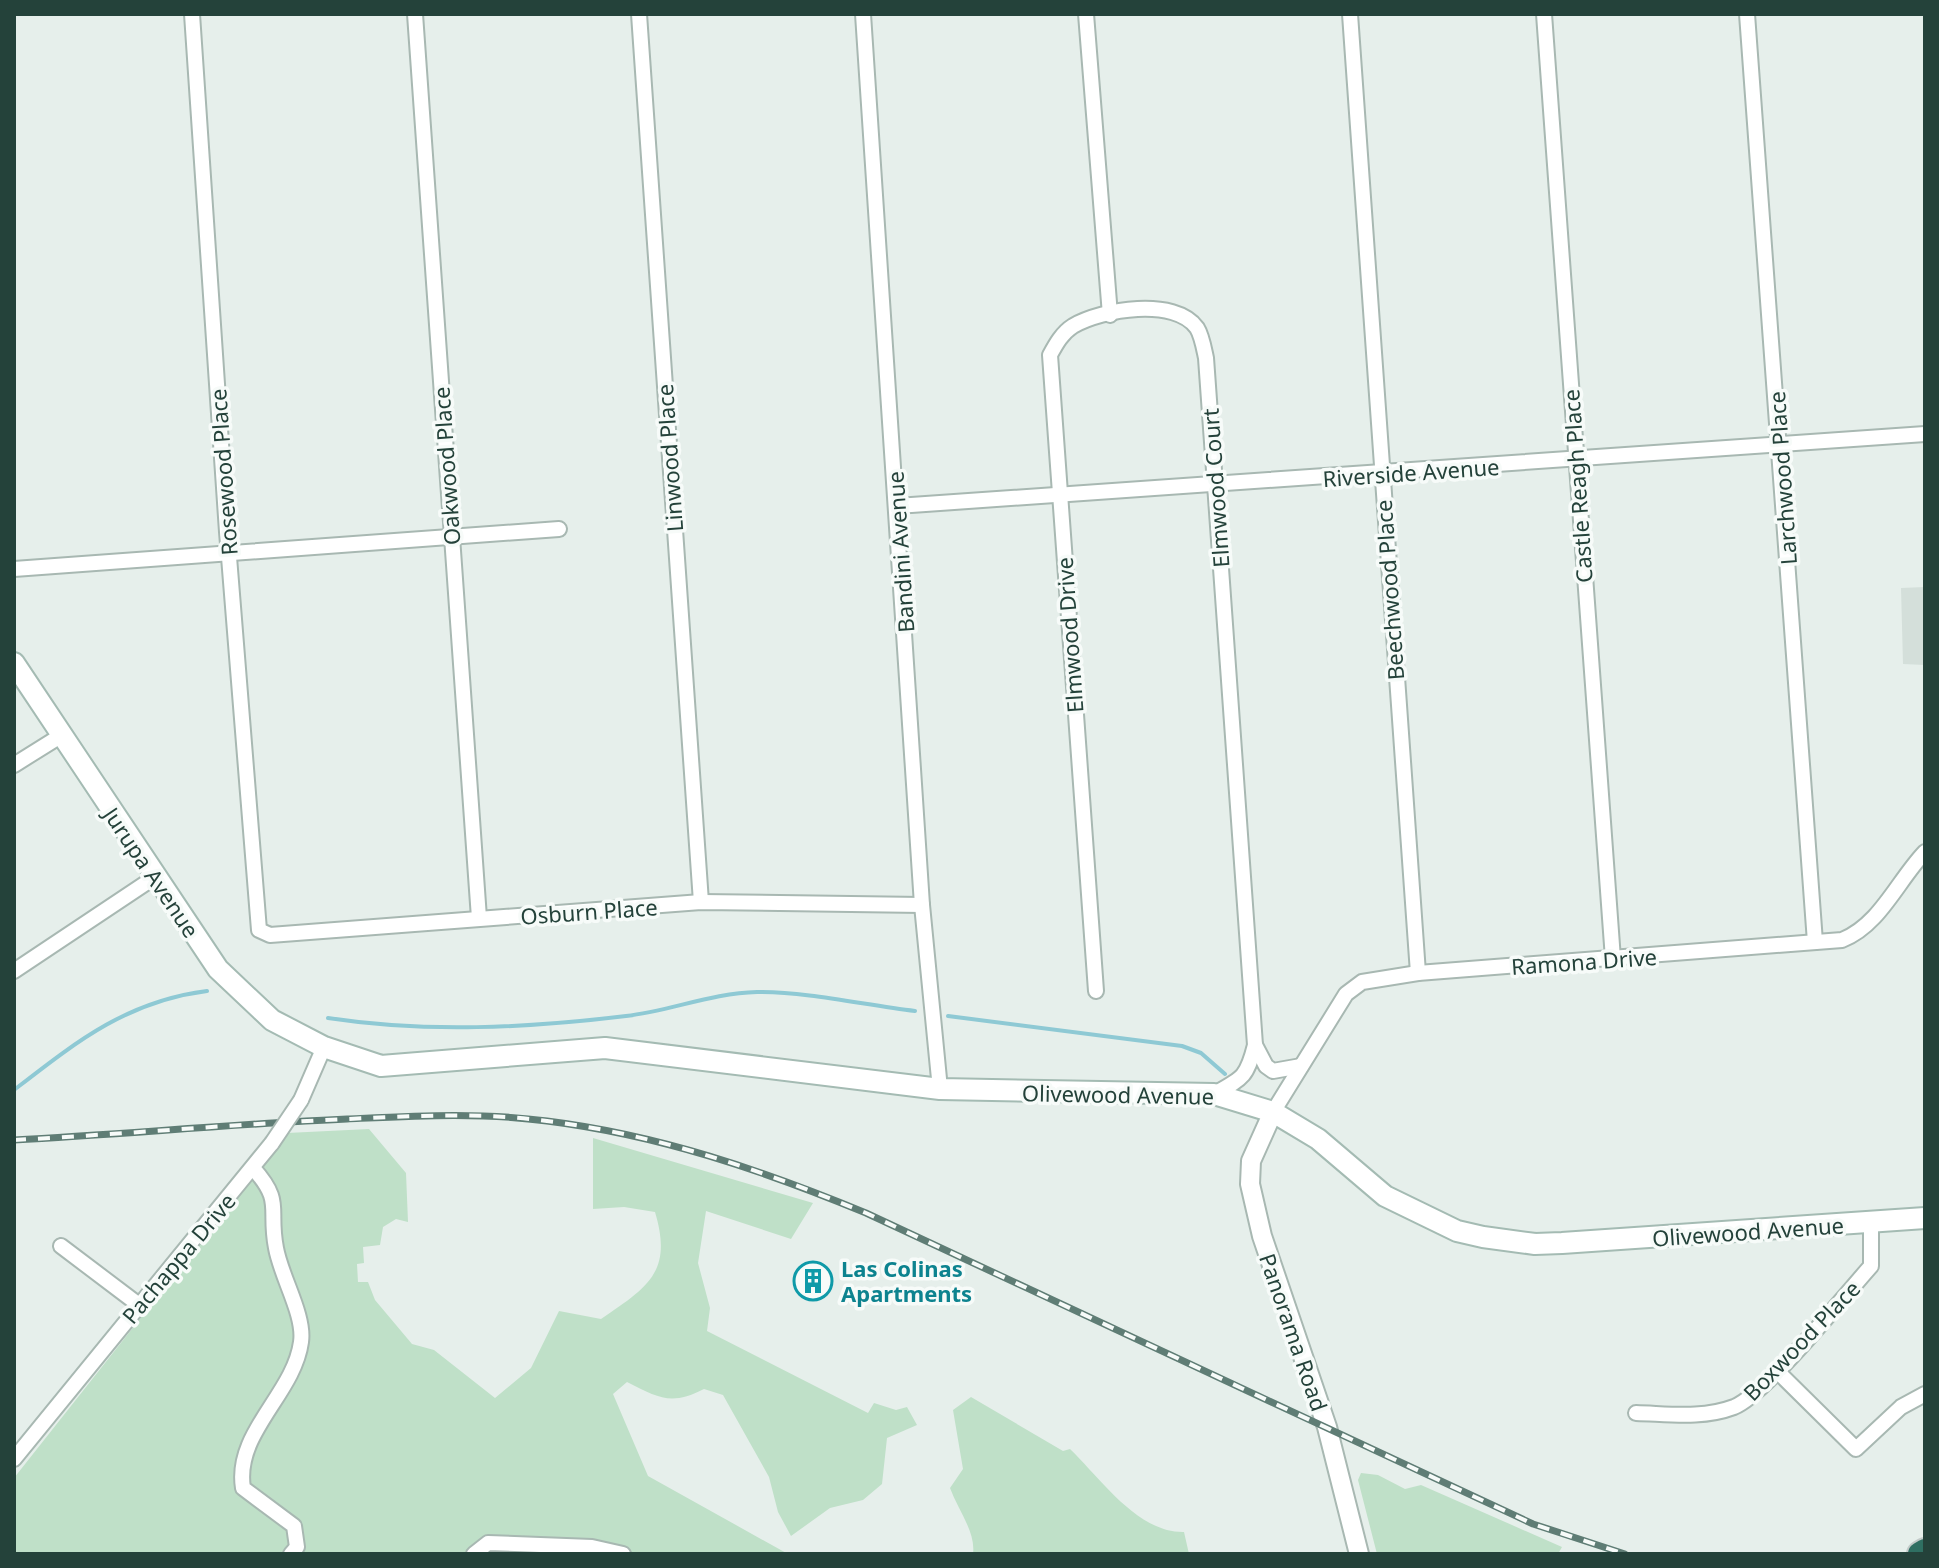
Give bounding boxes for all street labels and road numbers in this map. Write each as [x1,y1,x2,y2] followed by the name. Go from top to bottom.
[649,383,689,533] street label: Linwood Place
[426,386,466,546] street label: Oakwood Place
[202,388,244,556] street label: Rosewood Place
[1555,388,1599,584] street label: Castle Reagh Place
[1761,390,1803,566] street label: Larchwood Place
[1194,407,1236,569] street label: Elmwood Court
[1322,451,1500,493] street label: Riverside Avenue
[879,470,921,634] street label: Bandini Avenue
[1368,499,1410,681] street label: Beechwood Place
[1049,556,1089,714] street label: Elmwood Drive
[96,799,207,943] street label: Jurupa Avenue
[519,891,659,931] street label: Osburn Place
[1510,941,1658,981] street label: Ramona Drive
[1022,1077,1214,1111] street label: Olivewood Avenue
[115,1186,241,1330] street label: Pachappa Drive
[1651,1209,1845,1253] street label: Olivewood Avenue
[1253,1249,1335,1415] street label: Panorama Road
[1736,1273,1866,1407] street label: Boxwood Place

